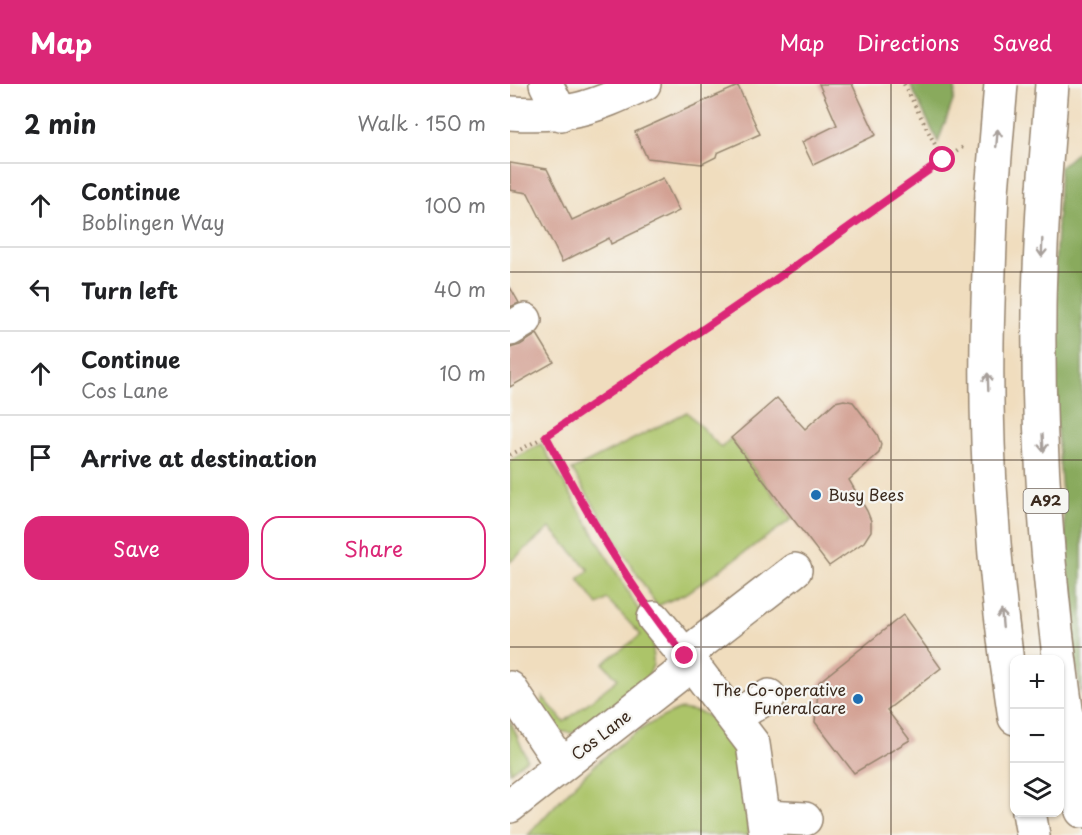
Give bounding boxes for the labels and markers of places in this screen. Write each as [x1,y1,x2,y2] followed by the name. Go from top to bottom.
[828,482,904,506] place label: Busy Bees
[809,488,823,502] marker: Busy Bees
[713,677,846,719] place label: The Co-operative Funeralcare
[851,692,865,706] marker: The Co-operative Funeralcare

